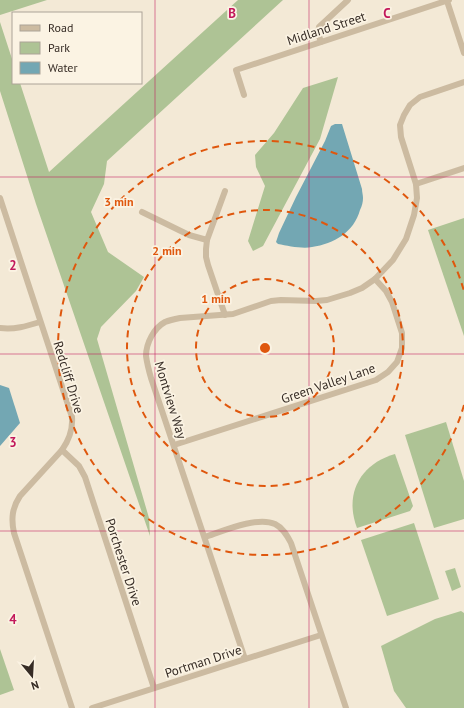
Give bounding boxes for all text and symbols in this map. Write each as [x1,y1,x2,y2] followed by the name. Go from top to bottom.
[228,5,236,22] text: B
[383,5,391,22] text: C
[285,8,368,49] street label: Midland Street
[12,12,142,84] legend
[48,20,73,35] text: Road
[48,40,70,55] text: Park
[48,60,78,75] text: Water
[104,194,134,209] text: 3 min
[152,243,182,258] text: 2 min
[9,257,17,274] text: 2
[201,291,231,306] text: 1 min
[49,339,88,415] street label: Redcliff Drive
[258,341,272,355] centre of rings
[151,359,190,441] street label: Montview Way
[279,359,377,408] street label: Green Valley Lane
[9,434,17,451] text: 3
[101,516,146,608] street label: Porchester Drive
[9,611,17,628] text: 4
[163,641,244,682] street label: Portman Drive
[12,656,52,696] north arrow
[29,678,41,693] text: N

